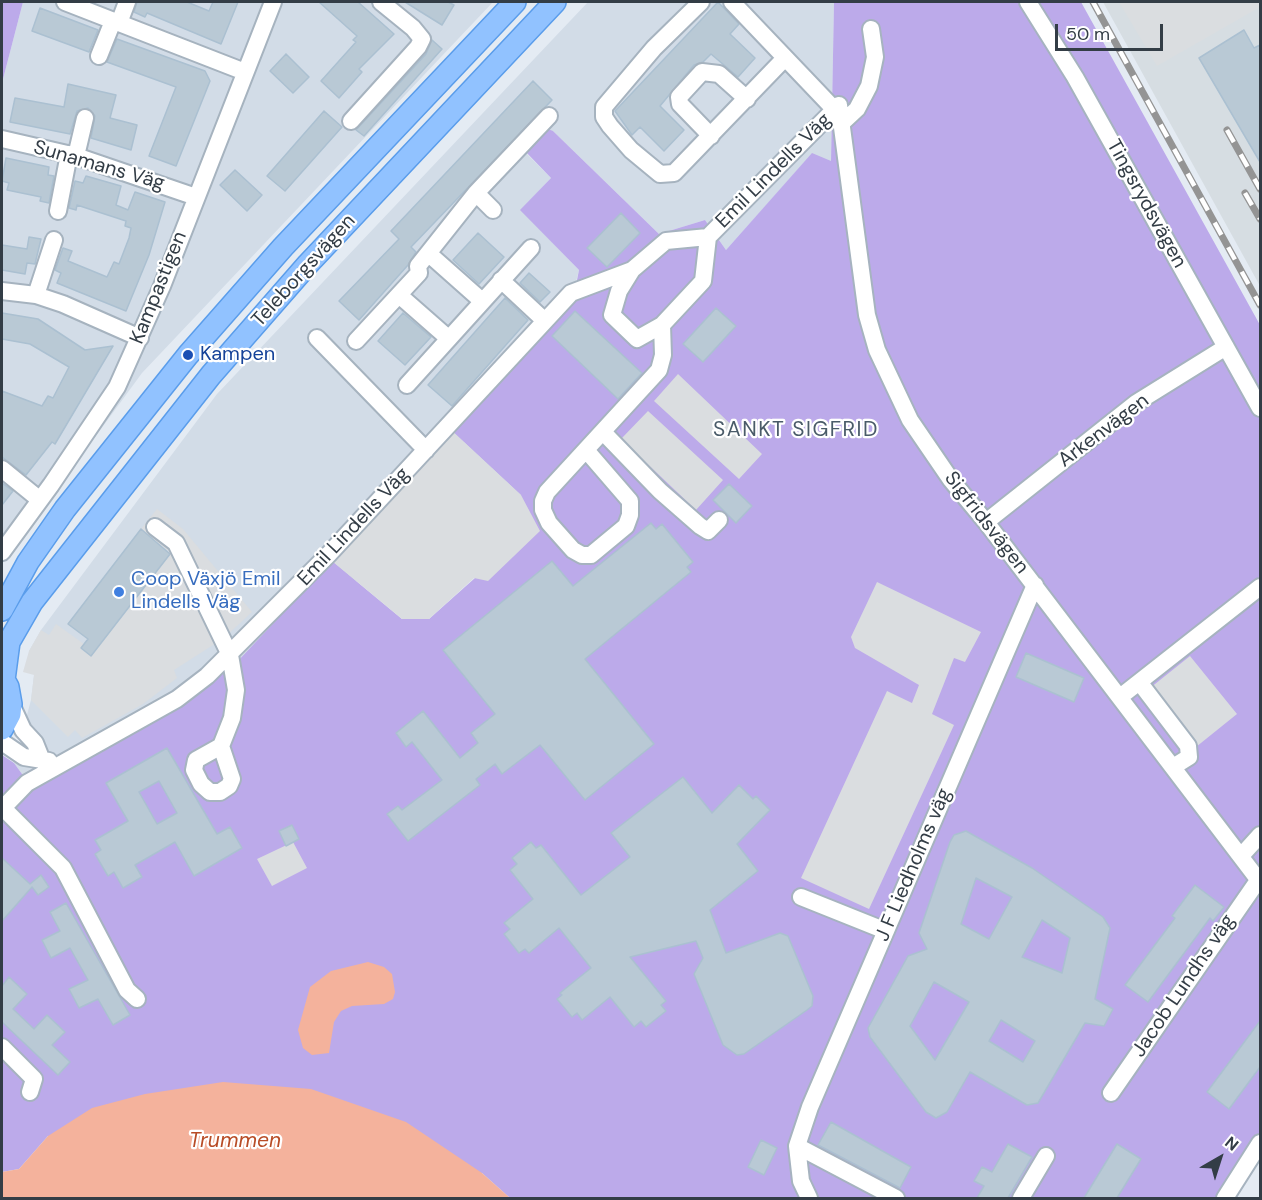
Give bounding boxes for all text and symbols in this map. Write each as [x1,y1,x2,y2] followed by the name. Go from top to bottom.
[1058,12,1166,50] scale bar
[1066,22,1110,46] text: 50 m
[711,108,837,234] street label: Emil Lindells Väg
[31,136,167,196] street label: Sunamans Väg
[1101,136,1191,272] street label: Tingsrydsvägen
[247,210,361,332] street label: Teleborgsvägen
[126,228,192,348] street label: Kampastigen
[200,343,275,367] place label: Kampen
[181,348,195,362] marker: Kampen
[1054,389,1154,473] street label: Arkenvägen
[713,417,879,443] district label: SANKT SIGFRID
[293,463,415,591] street label: Emil Lindells Väg
[939,467,1033,579] street label: Sigfridsvägen
[131,568,280,615] place label: Coop Växjö Emil Lindells Väg
[112,585,126,599] marker: Coop Växjö Emil Lindells Väg
[871,785,957,945] street label: J F Liedholms väg
[1127,910,1241,1062] street label: Jacob Lundhs väg
[189,1128,281,1154] water label: Trummen
[1190,1128,1250,1188] north arrow
[1220,1132,1243,1155] text: N

